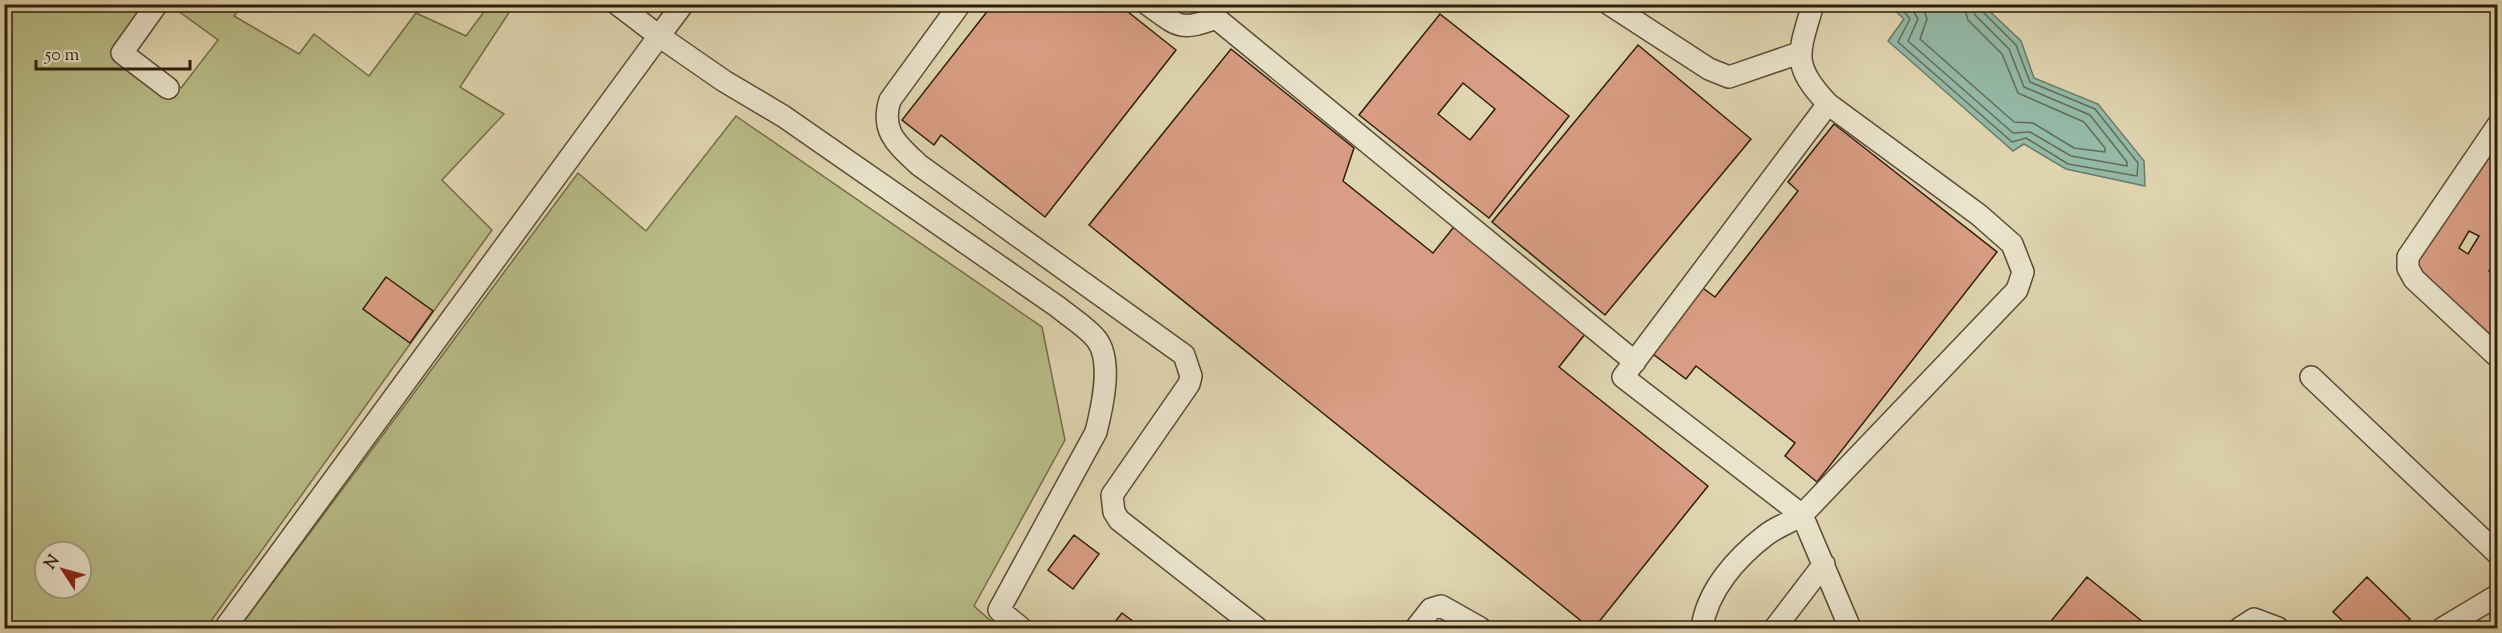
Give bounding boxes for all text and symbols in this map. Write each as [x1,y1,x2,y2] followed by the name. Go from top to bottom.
[36,33,190,71] scale bar
[44,43,80,69] text: 50 m
[33,540,93,600] north arrow
[40,551,66,575] text: N

